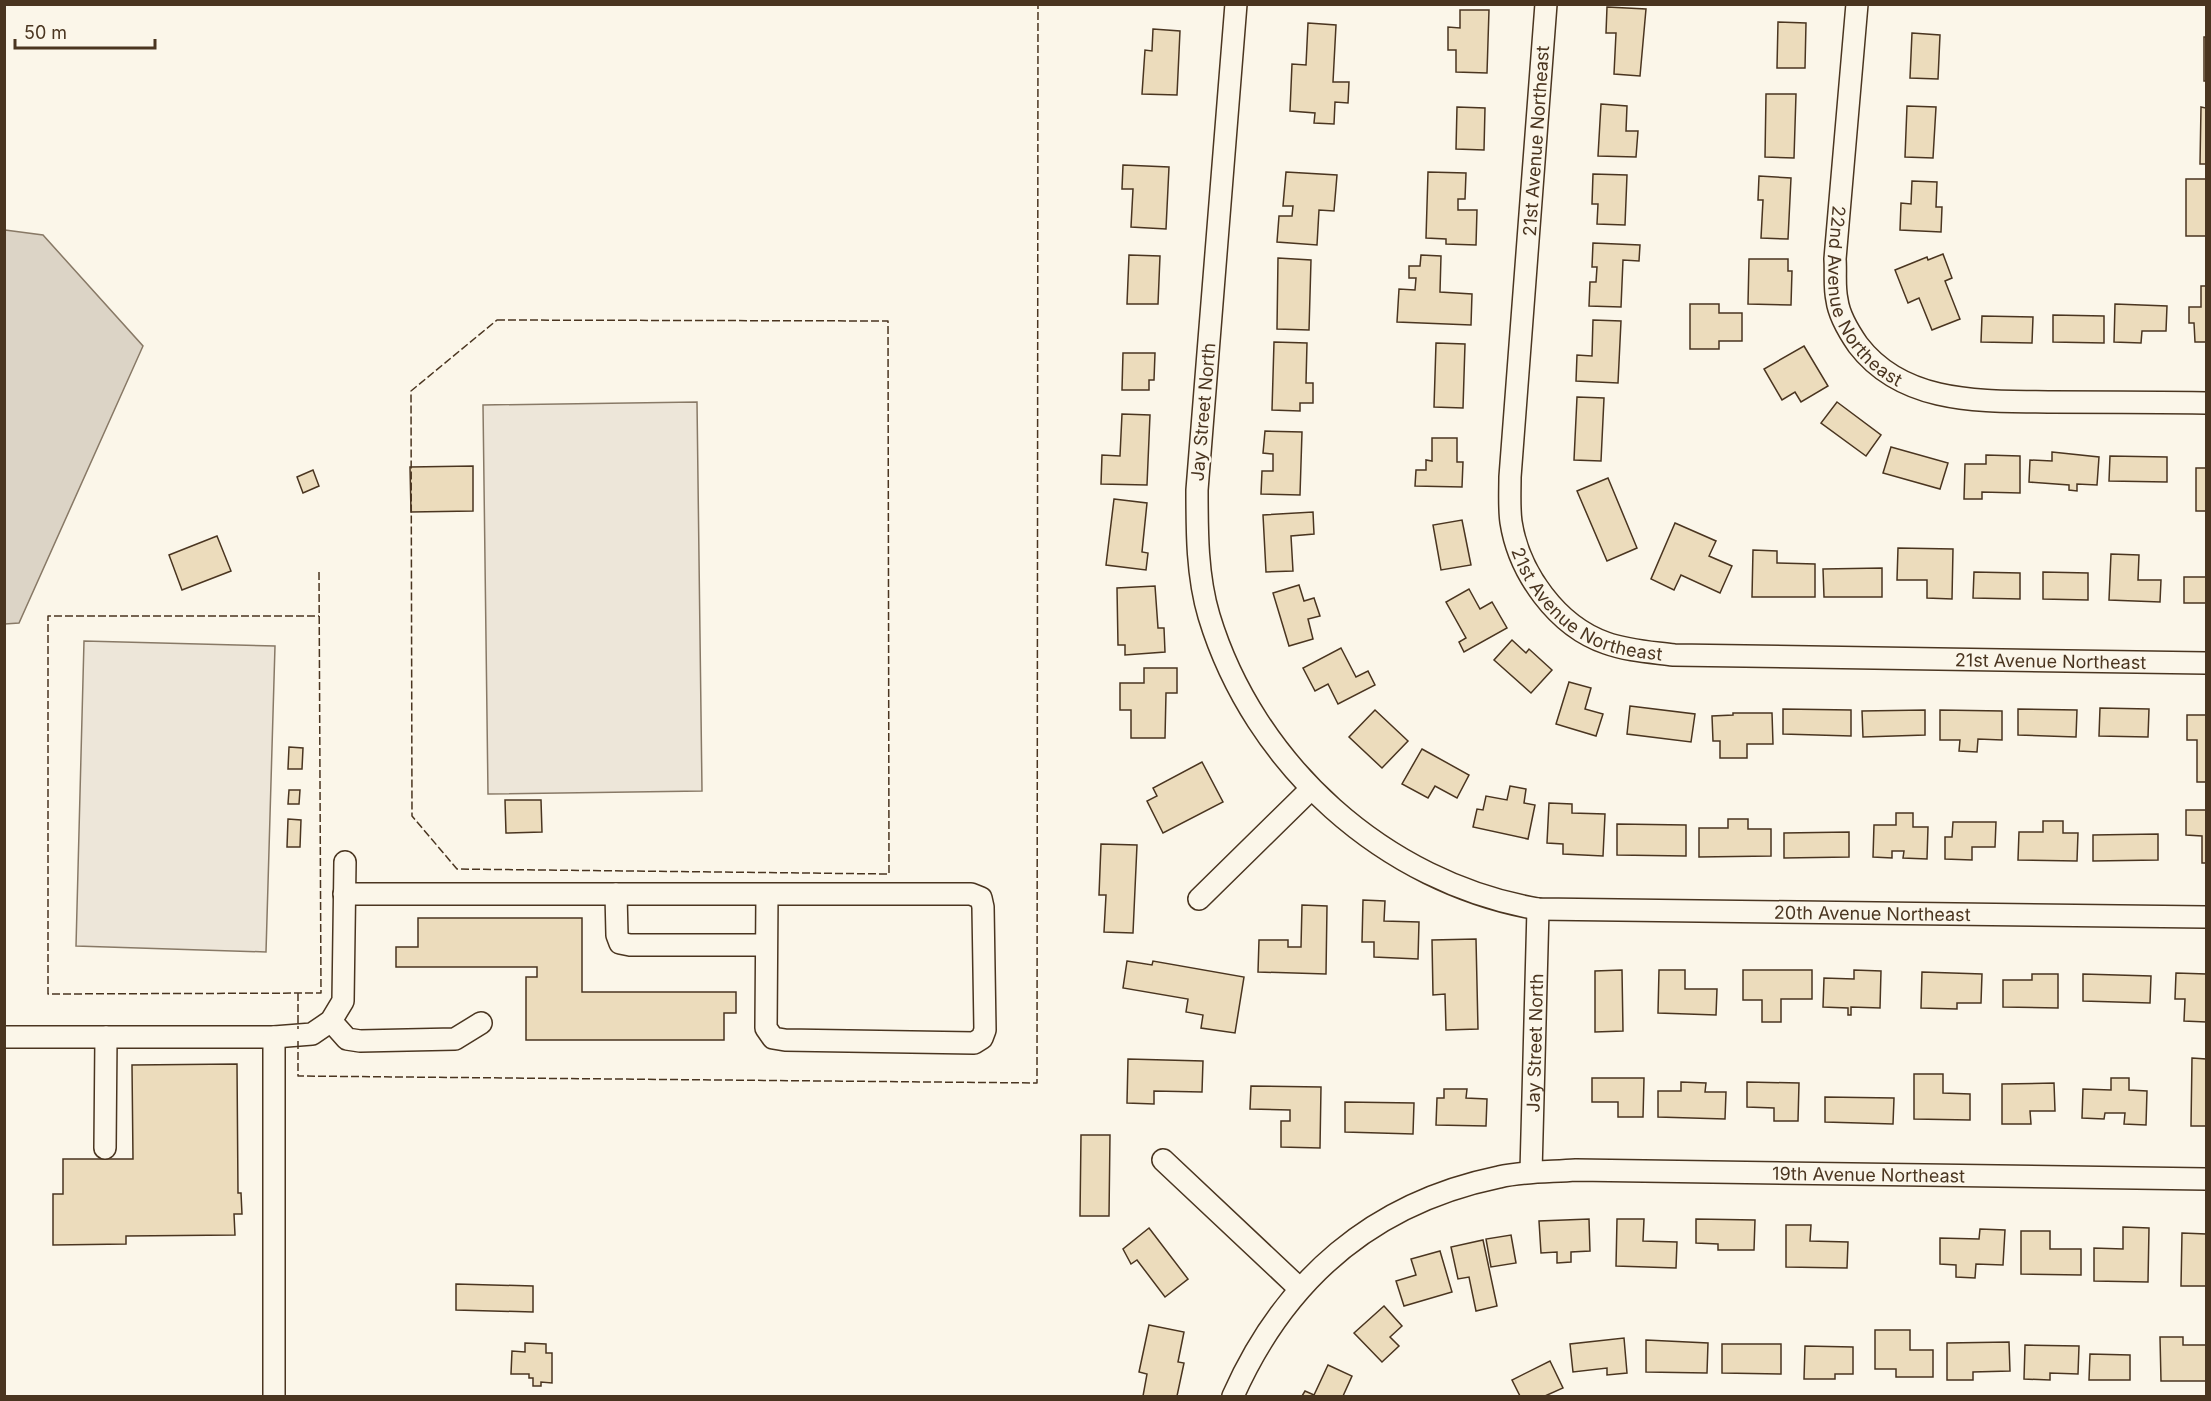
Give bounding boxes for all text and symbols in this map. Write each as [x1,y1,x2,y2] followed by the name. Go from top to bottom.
[15,12,154,50] scale bar
[24,22,67,43] text: 50 m
[1519,45,1553,237] street label: 21st Avenue Northeast
[1824,205,1906,390] street label: 22nd Avenue Northeast
[1186,342,1220,482] street label: Jay Street North
[1508,544,1664,664] street label: 21st Avenue Northeast
[1955,649,2146,673] street label: 21st Avenue Northeast
[1774,901,1971,925] street label: 20th Avenue Northeast
[1522,973,1547,1113] street label: Jay Street North
[1772,1162,1965,1186] street label: 19th Avenue Northeast

